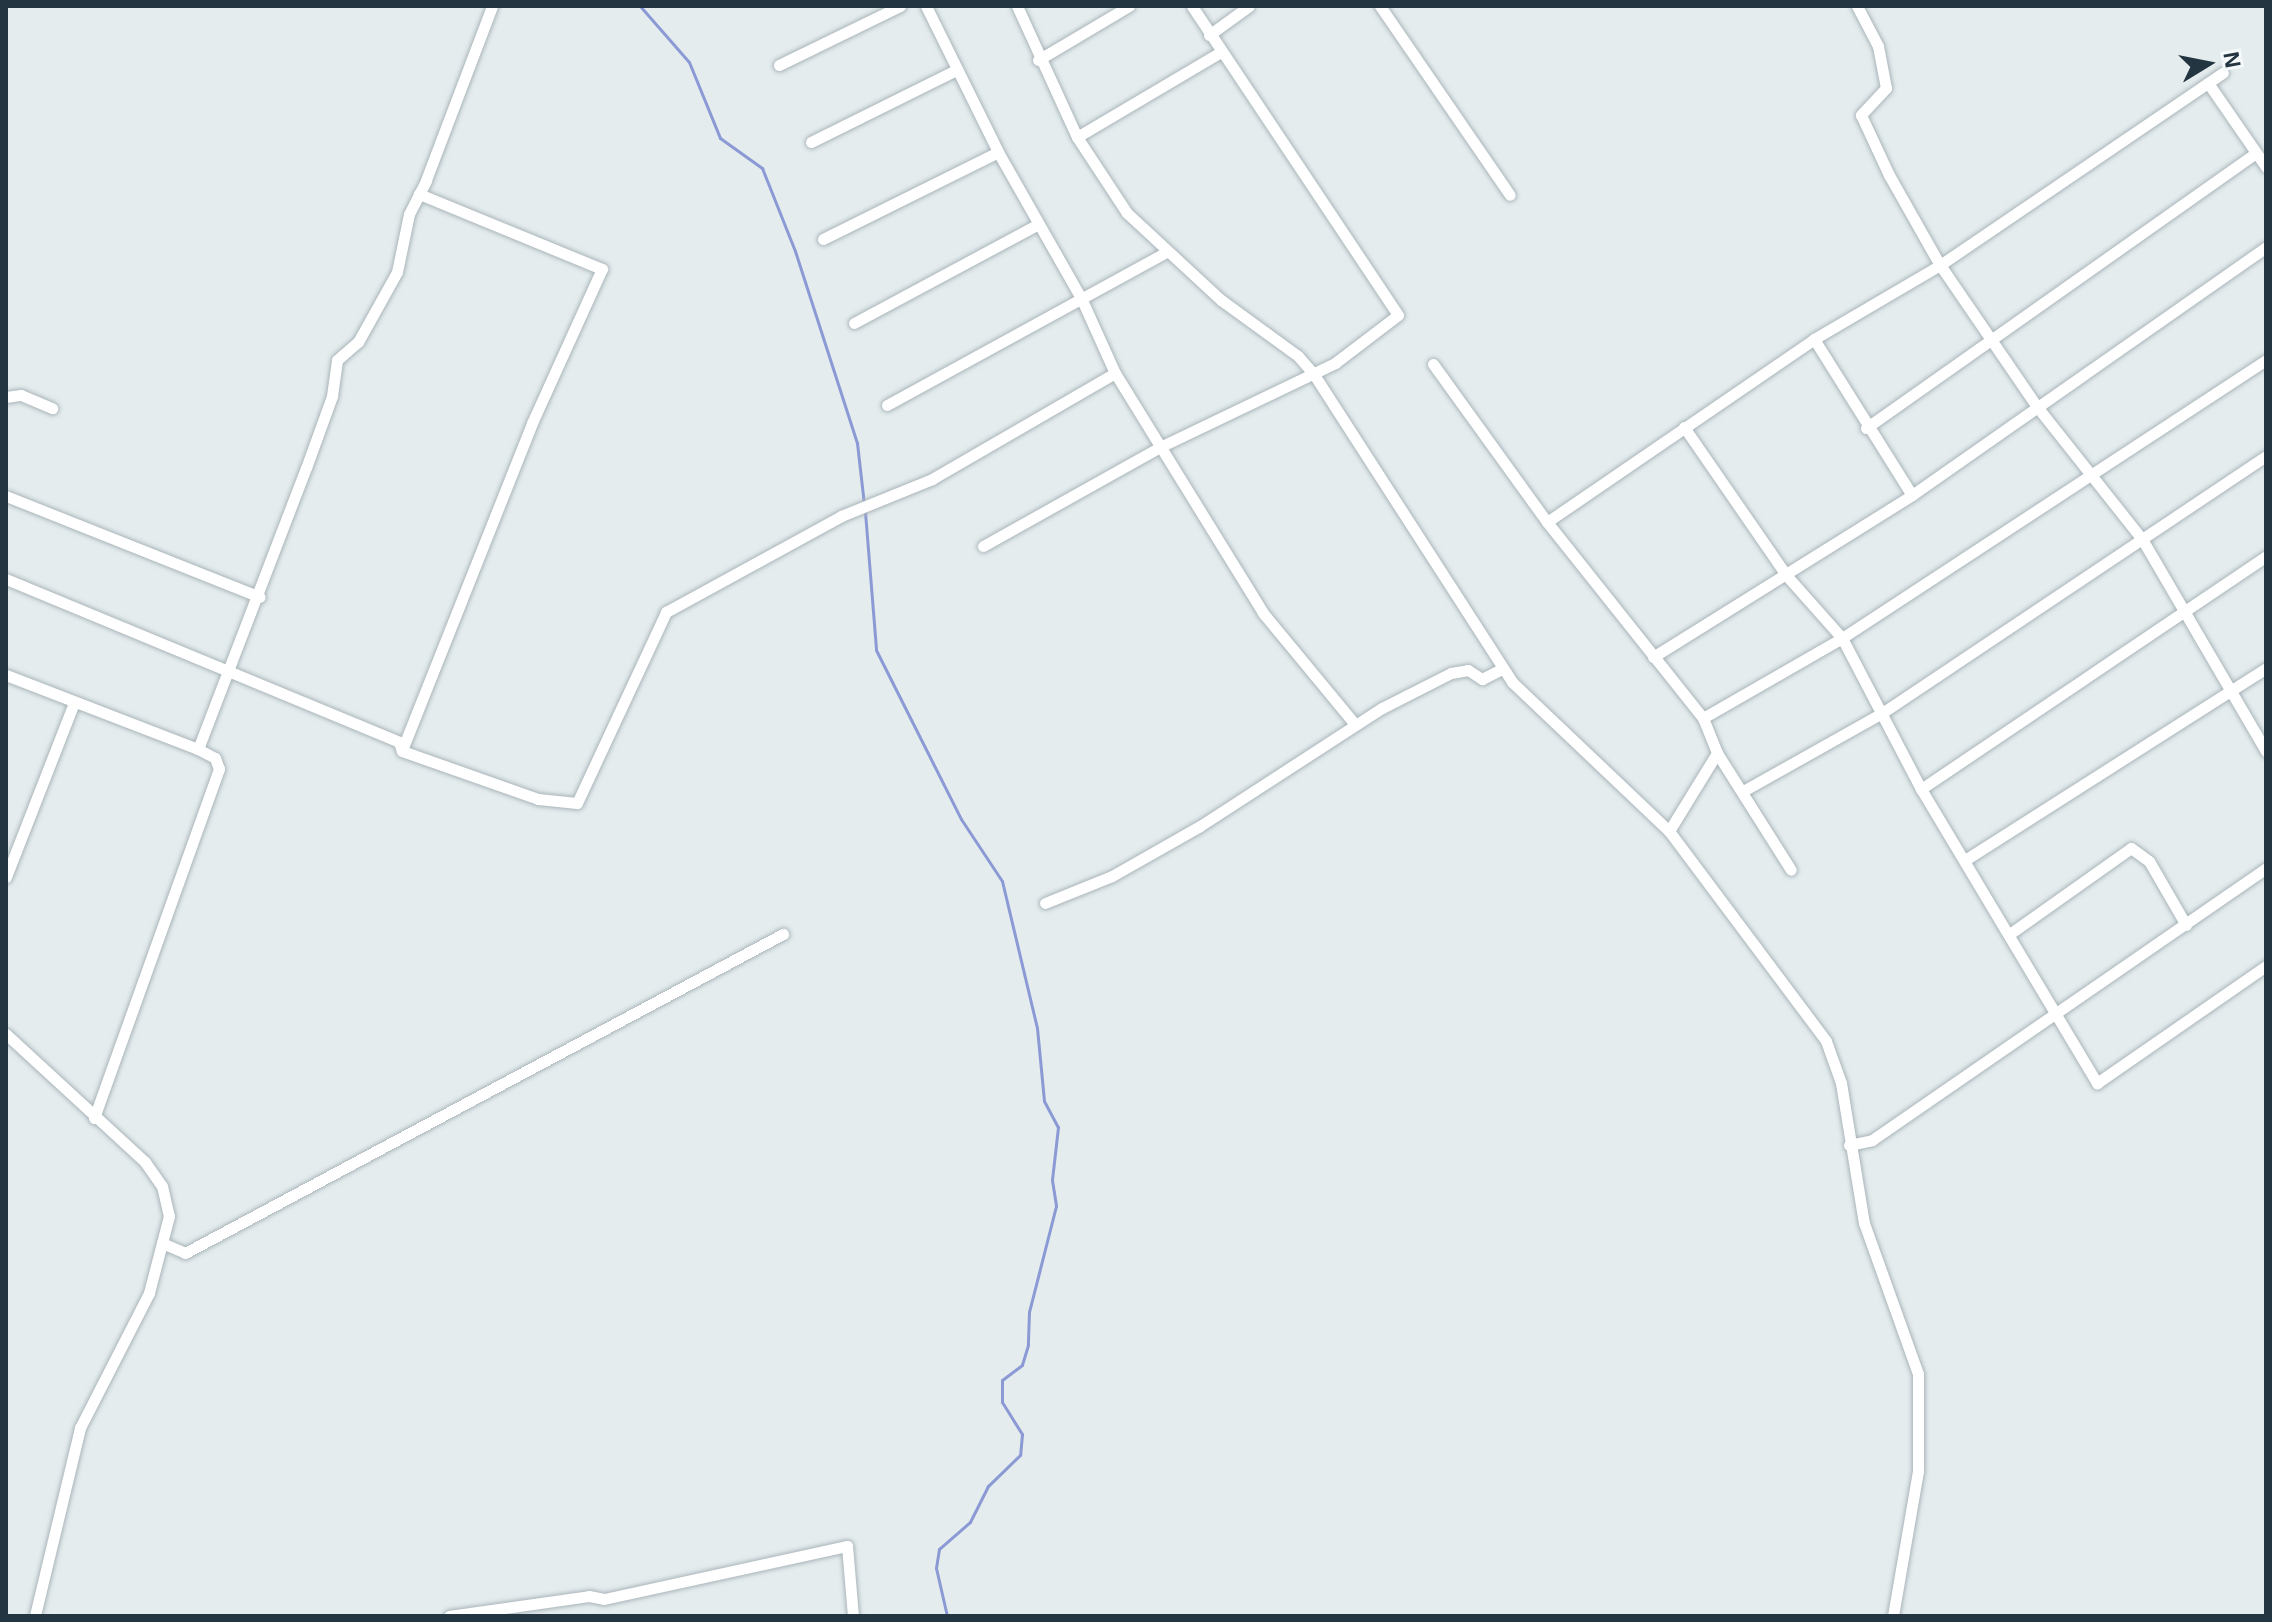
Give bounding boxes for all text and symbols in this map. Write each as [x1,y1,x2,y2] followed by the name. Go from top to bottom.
[2168,24,2248,104] north arrow
[2218,50,2246,70] text: N

